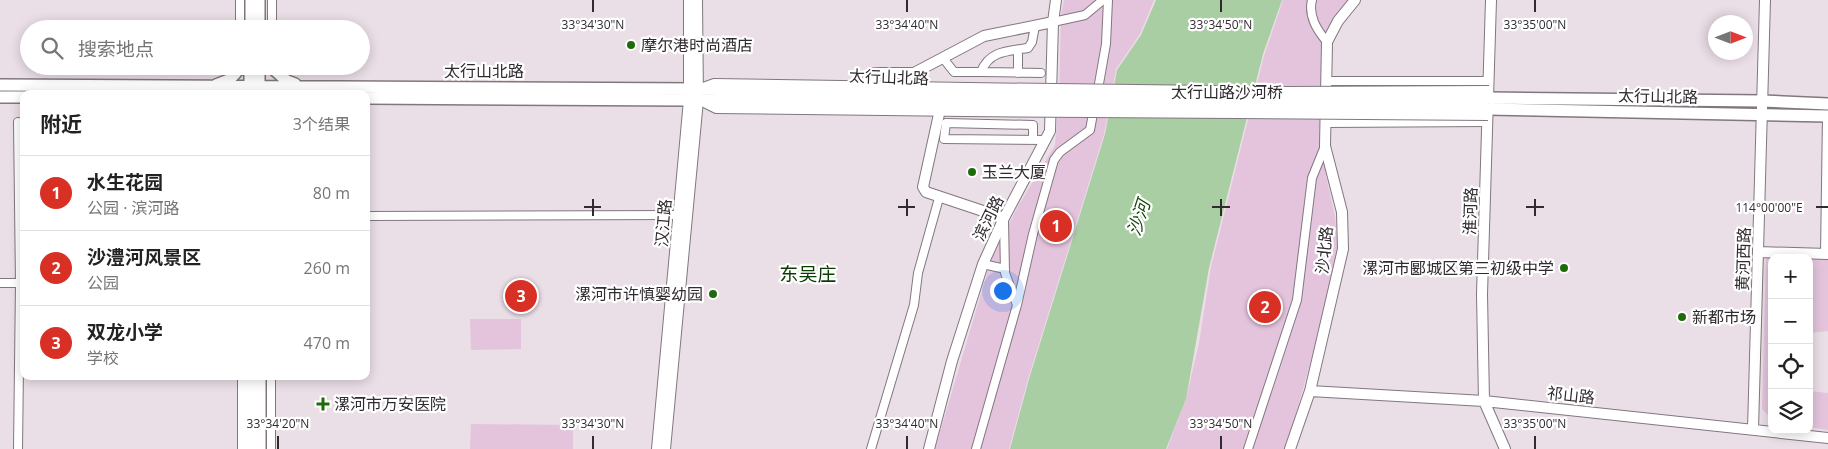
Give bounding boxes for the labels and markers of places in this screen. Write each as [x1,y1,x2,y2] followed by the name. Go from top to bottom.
[641,34,753,56] place label: 摩尔港时尚酒店
[625,39,637,51] marker: 摩尔港时尚酒店
[982,161,1046,183] place label: 玉兰大厦
[966,166,978,178] marker: 玉兰大厦
[1040,207,1072,245] pin: 1
[1362,257,1554,279] place label: 漯河市郾城区第三初级中学
[1558,262,1570,274] marker: 漯河市郾城区第三初级中学
[505,277,537,315] pin: 3
[575,283,703,305] place label: 漯河市许慎婴幼园
[707,288,719,300] marker: 漯河市许慎婴幼园
[1249,288,1281,326] pin: 2
[1692,306,1756,328] place label: 新都市场
[1676,311,1688,323] marker: 新都市场
[334,393,446,415] place label: 漯河市万安医院
[316,397,330,411] marker: 漯河市万安医院

